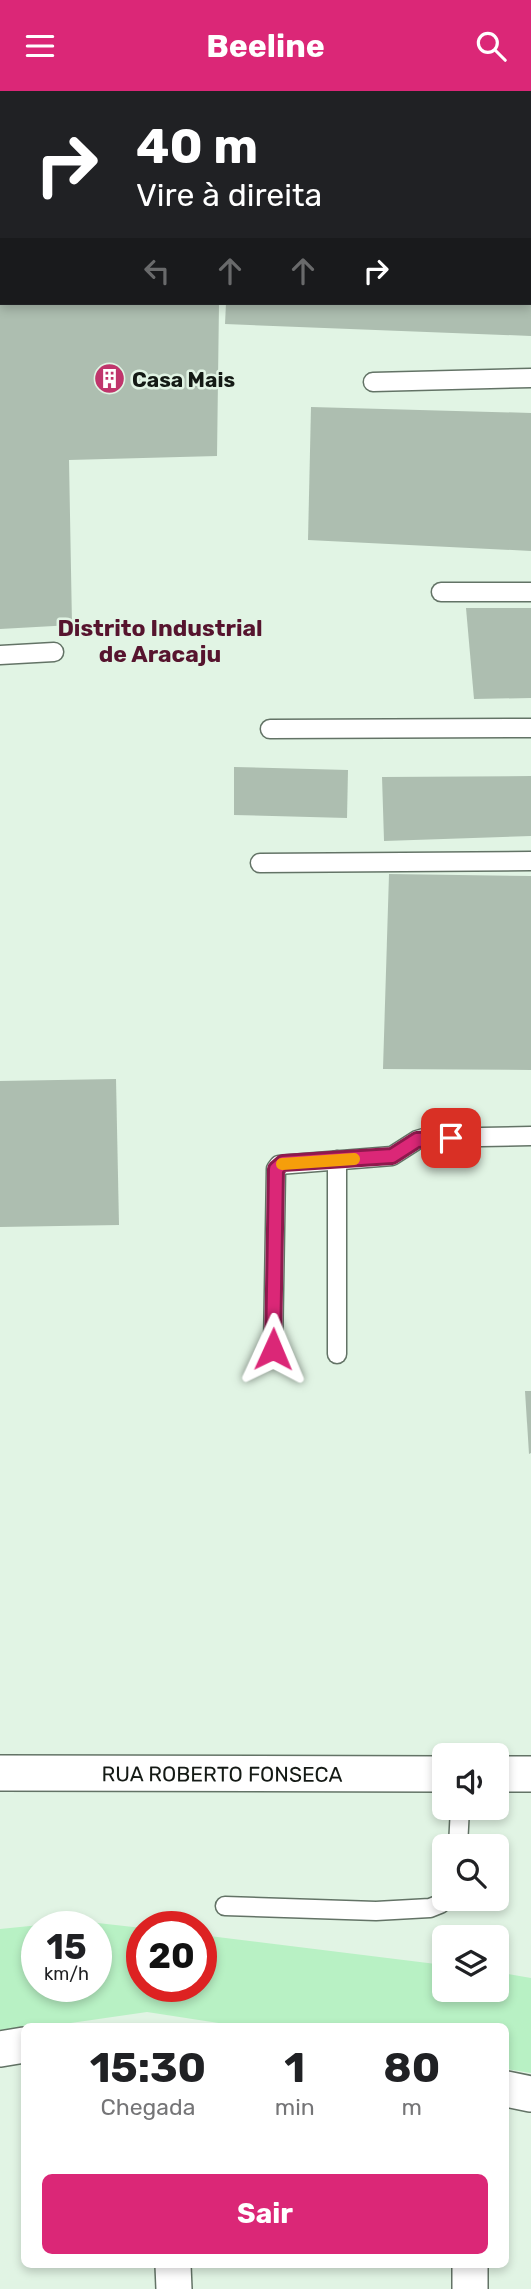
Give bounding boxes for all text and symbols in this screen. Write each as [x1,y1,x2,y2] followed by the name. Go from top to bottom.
[21,27,59,65] icon: menu
[206,27,325,65] text: Beeline
[472,27,510,65] icon: search
[136,117,258,175] text: 40 m
[21,119,112,210] icon: right
[136,176,322,214] text: Vire à direita
[138,252,176,290] icon: left
[211,252,249,290] icon: ahead
[284,252,322,290] icon: ahead
[357,252,395,290] icon: right
[92,362,126,396] building icon: Casa Mais
[132,367,235,392] place label: Casa Mais
[57,614,263,668] district label: Distrito Industrial de Aracaju
[421,1108,481,1168] pin
[432,1119,470,1157] icon: arrive
[236,1312,310,1386] position arrow
[432,1743,509,2002] map controls
[432,1743,509,1820] button: sound
[101,1761,343,1786] street label: RUA ROBERTO FONSECA
[432,1834,509,1911] button: search
[126,1911,217,2002] speed limit sign: 20
[432,1925,509,2002] button: layers
[46,1926,87,1968] text: 15
[44,1963,89,1985] text: km/h
[90,2043,206,2093] text: 15:30
[284,2043,305,2093] text: 1
[383,2043,440,2093] text: 80
[100,2093,195,2121] text: Chegada
[275,2093,315,2121] text: min
[402,2093,422,2121] text: m
[42,2174,488,2254] button: Sair

